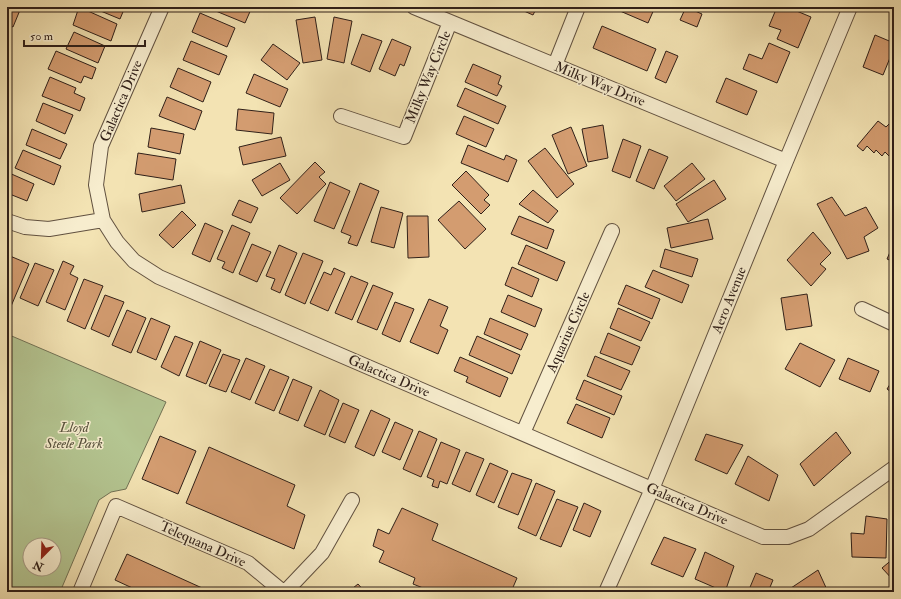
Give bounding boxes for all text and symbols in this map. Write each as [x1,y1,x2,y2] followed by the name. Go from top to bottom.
[24,22,145,48] scale bar
[402,28,455,126] street label: Milky Way Circle
[30,29,54,44] text: 50 m
[96,57,146,144] street label: Galactica Drive
[552,58,648,111] street label: Milky Way Drive
[708,264,750,337] street label: Aero Avenue
[542,289,594,376] street label: Aquarius Circle
[346,351,433,401] street label: Galactica Drive
[44,419,103,452] park label: Lloyd Steele Park
[644,479,731,529] street label: Galactica Drive
[157,517,249,571] street label: Telequana Drive
[22,537,62,577] north arrow
[30,557,46,574] text: N

